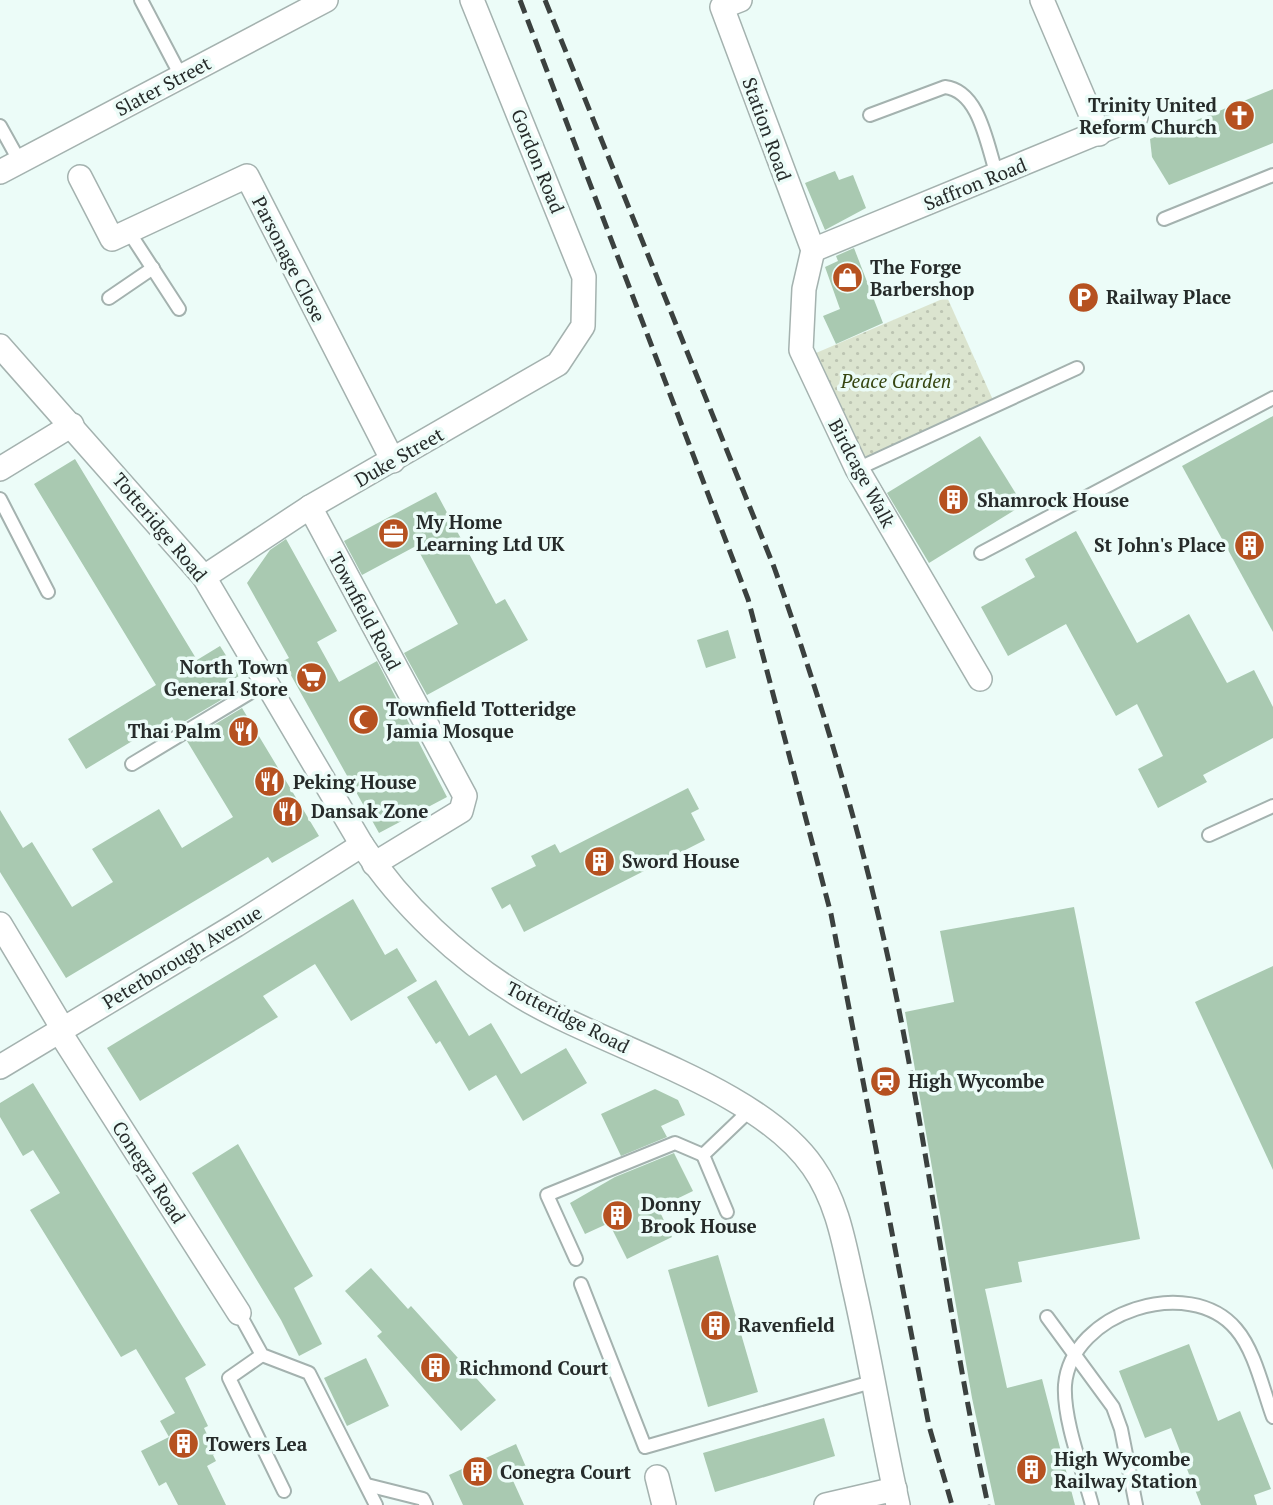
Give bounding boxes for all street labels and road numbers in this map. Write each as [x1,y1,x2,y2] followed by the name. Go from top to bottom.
[111,50,215,121] street label: Slater Street
[737,74,798,184] street label: Station Road
[506,105,571,217] street label: Gordon Road
[920,151,1030,216] street label: Saffron Road
[247,192,332,326] street label: Parsonage Close
[823,414,902,532] street label: Birdcage Walk
[350,421,448,492] street label: Duke Street
[108,467,214,587] street label: Totteridge Road
[324,547,407,675] street label: Townfield Road
[98,899,266,1014] street label: Peterborough Avenue
[503,975,634,1058] street label: Totteridge Road
[107,1116,192,1228] street label: Conegra Road

